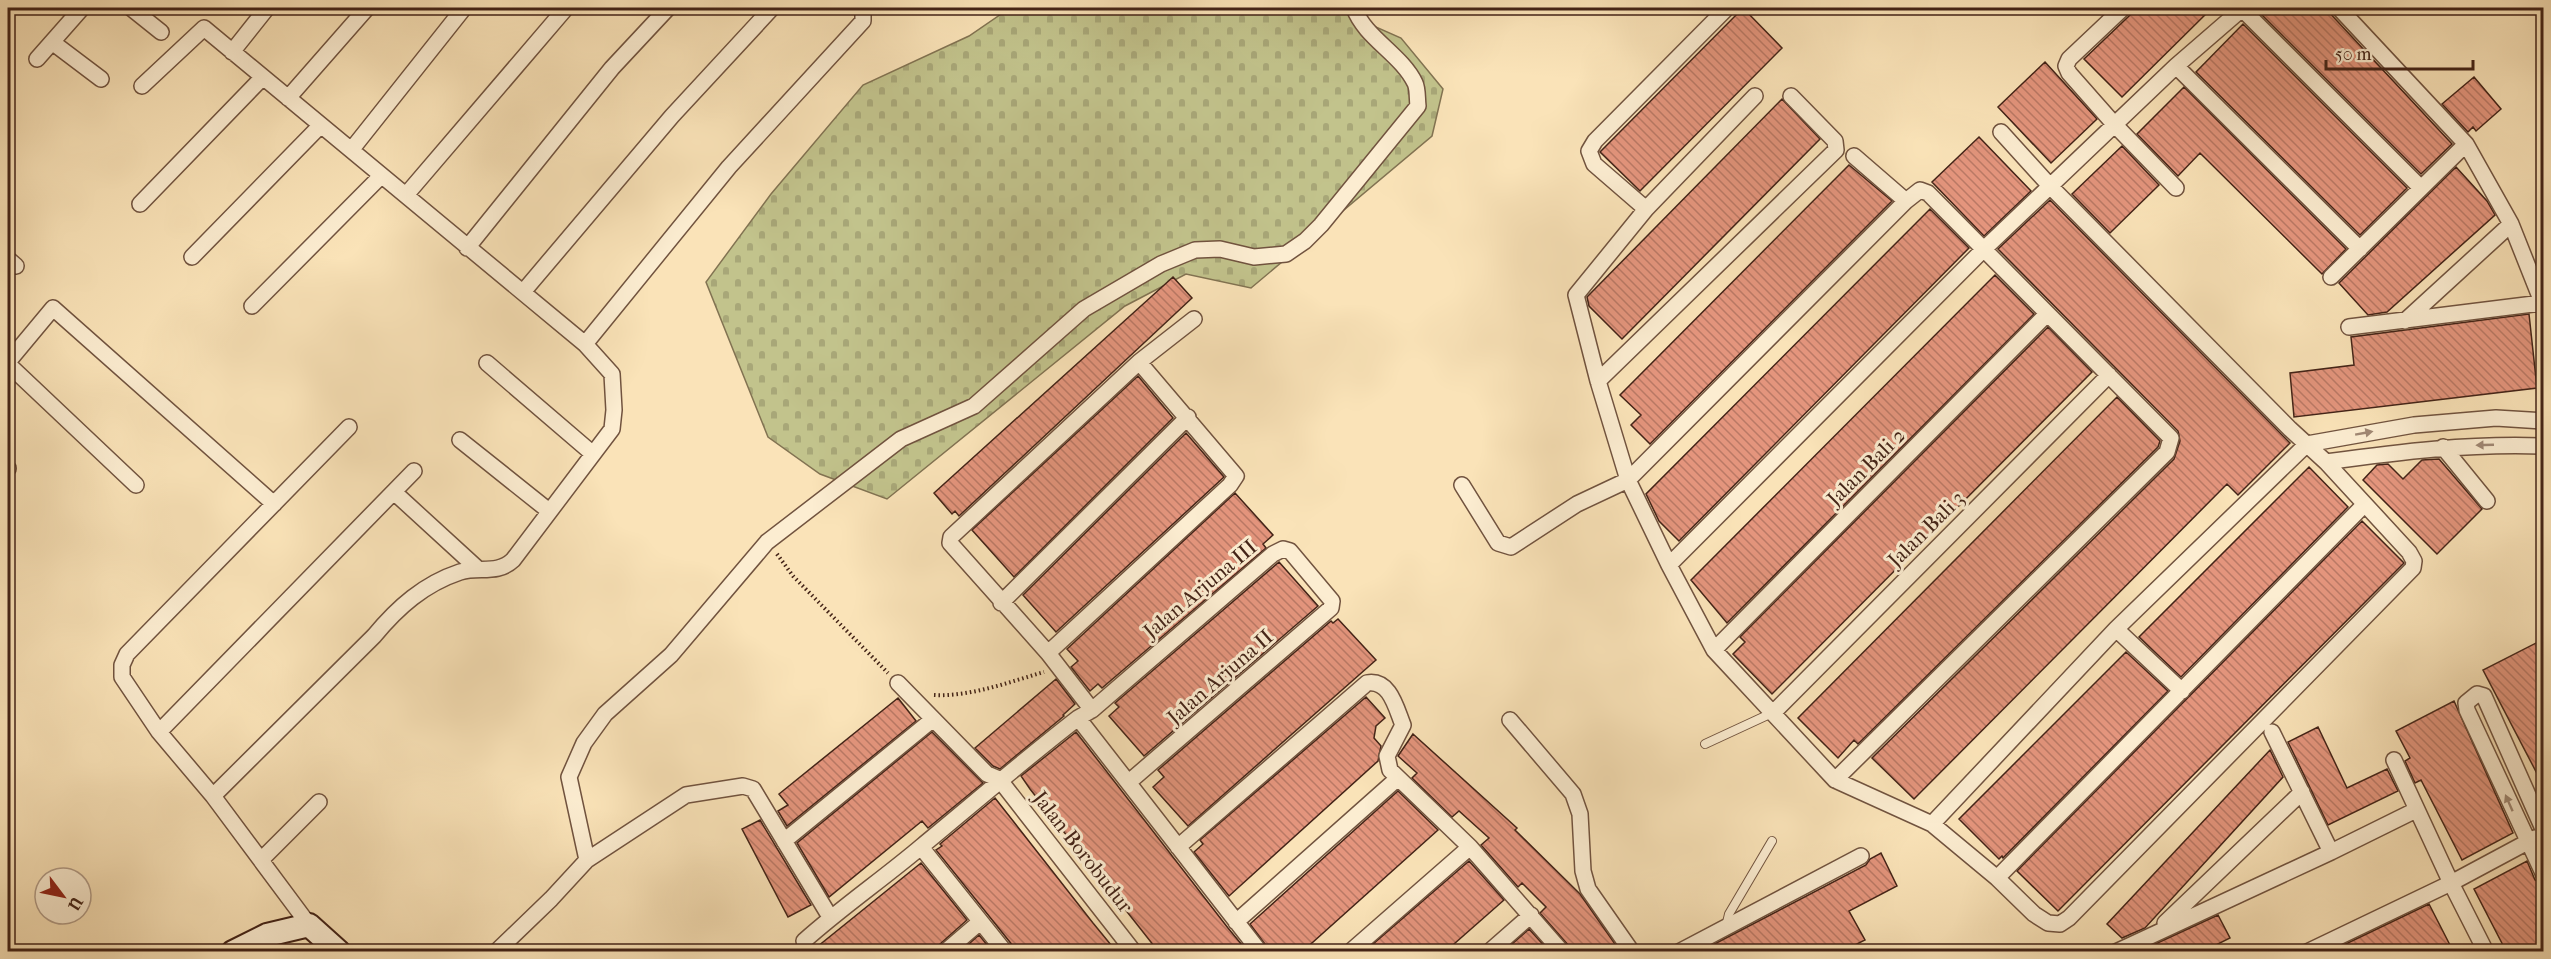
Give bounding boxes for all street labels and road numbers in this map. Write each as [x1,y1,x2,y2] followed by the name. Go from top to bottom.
[1821,423,1910,512] street label: Jalan Bali 2
[1881,486,1969,574] street label: Jalan Bali 3
[1137,535,1262,645] street label: Jalan Arjuna III
[1161,625,1278,731] street label: Jalan Arjuna II
[1027,785,1138,918] street label: Jalan Borobudur

